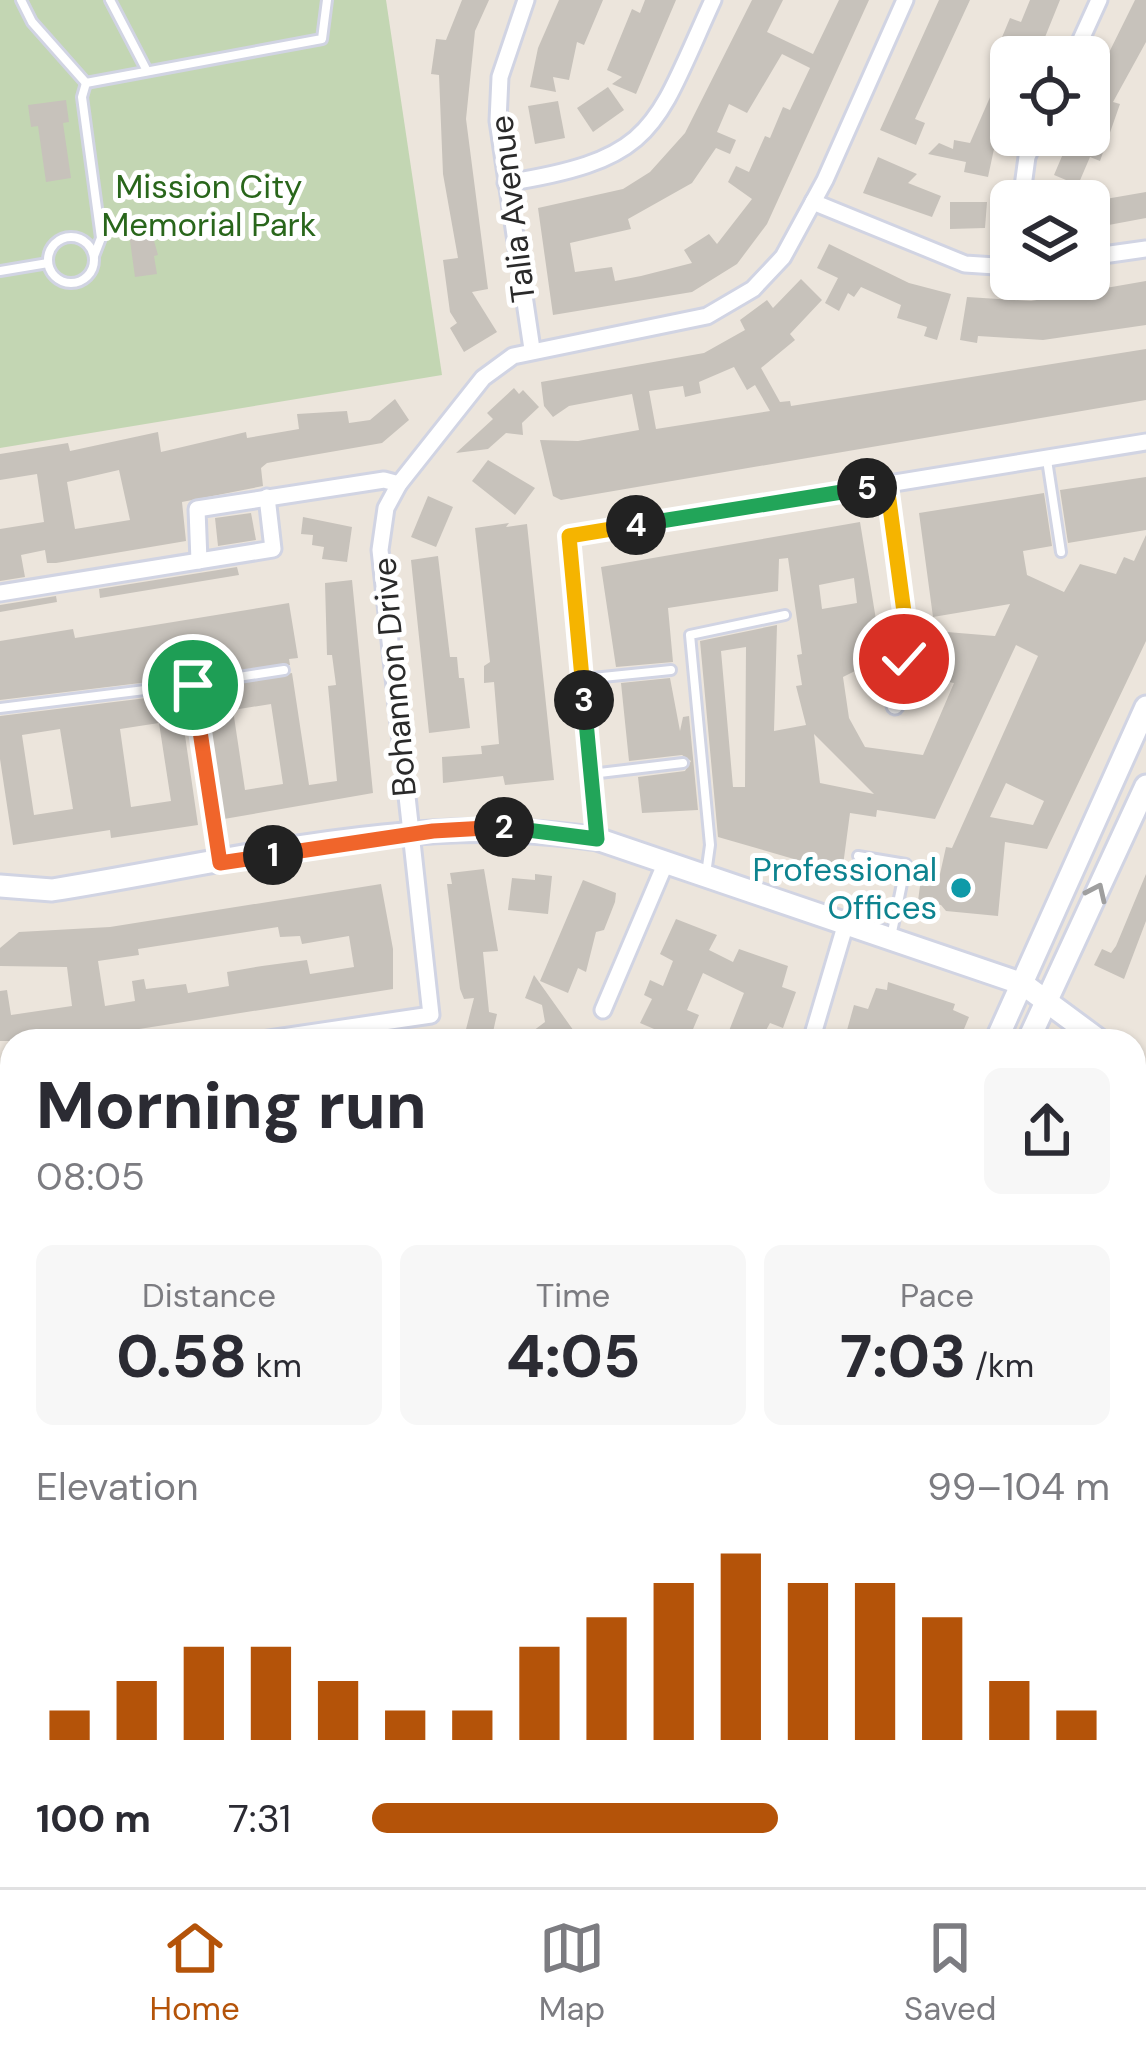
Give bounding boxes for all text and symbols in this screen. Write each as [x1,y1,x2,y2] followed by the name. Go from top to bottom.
[990,36,1110,300] map controls
[990,36,1110,156] button: locate
[479,113,545,305] street label: Talia Avenue
[102,165,317,246] park label: Mission City Memorial Park
[990,180,1110,300] button: layers
[837,458,897,518] pin: 5
[857,466,877,509] text: 5
[606,495,666,555] pin: 4
[625,503,647,546] text: 4
[362,556,426,798] street label: Bohannon Drive
[853,608,955,710] pin
[871,626,937,692] icon: check
[142,634,244,736] pin
[160,652,226,718] icon: arrive
[554,670,614,730] pin: 3
[574,678,594,721] text: 3
[474,797,534,857] pin: 2
[494,805,514,848] text: 2
[243,825,303,885] pin: 1
[267,833,279,876] text: 1
[753,848,937,929] place label: Professional Offices
[948,875,974,901] marker: Professional Offices
[1082,883,1106,905] one-way arrow
[36,1063,427,1148] text: Morning run
[984,1068,1110,1194] button: share
[36,1151,145,1202] text: 08:05
[142,1274,276,1317] text: Distance
[536,1274,610,1317] text: Time
[900,1274,974,1317] text: Pace
[116,1317,247,1396] text: 0.58
[506,1317,640,1396] text: 4:05
[840,1317,966,1396] text: 7:03
[247,1344,302,1387] text: km
[966,1344,1034,1387] text: /km
[36,1461,199,1512] text: Elevation
[927,1461,1110,1512] text: 99–104 m
[36,1793,151,1844] text: 100 m
[228,1793,291,1844] text: 7:31
[149,1915,240,2030] tab: Home
[539,1915,605,2030] tab: Map
[904,1915,997,2030] tab: Saved

